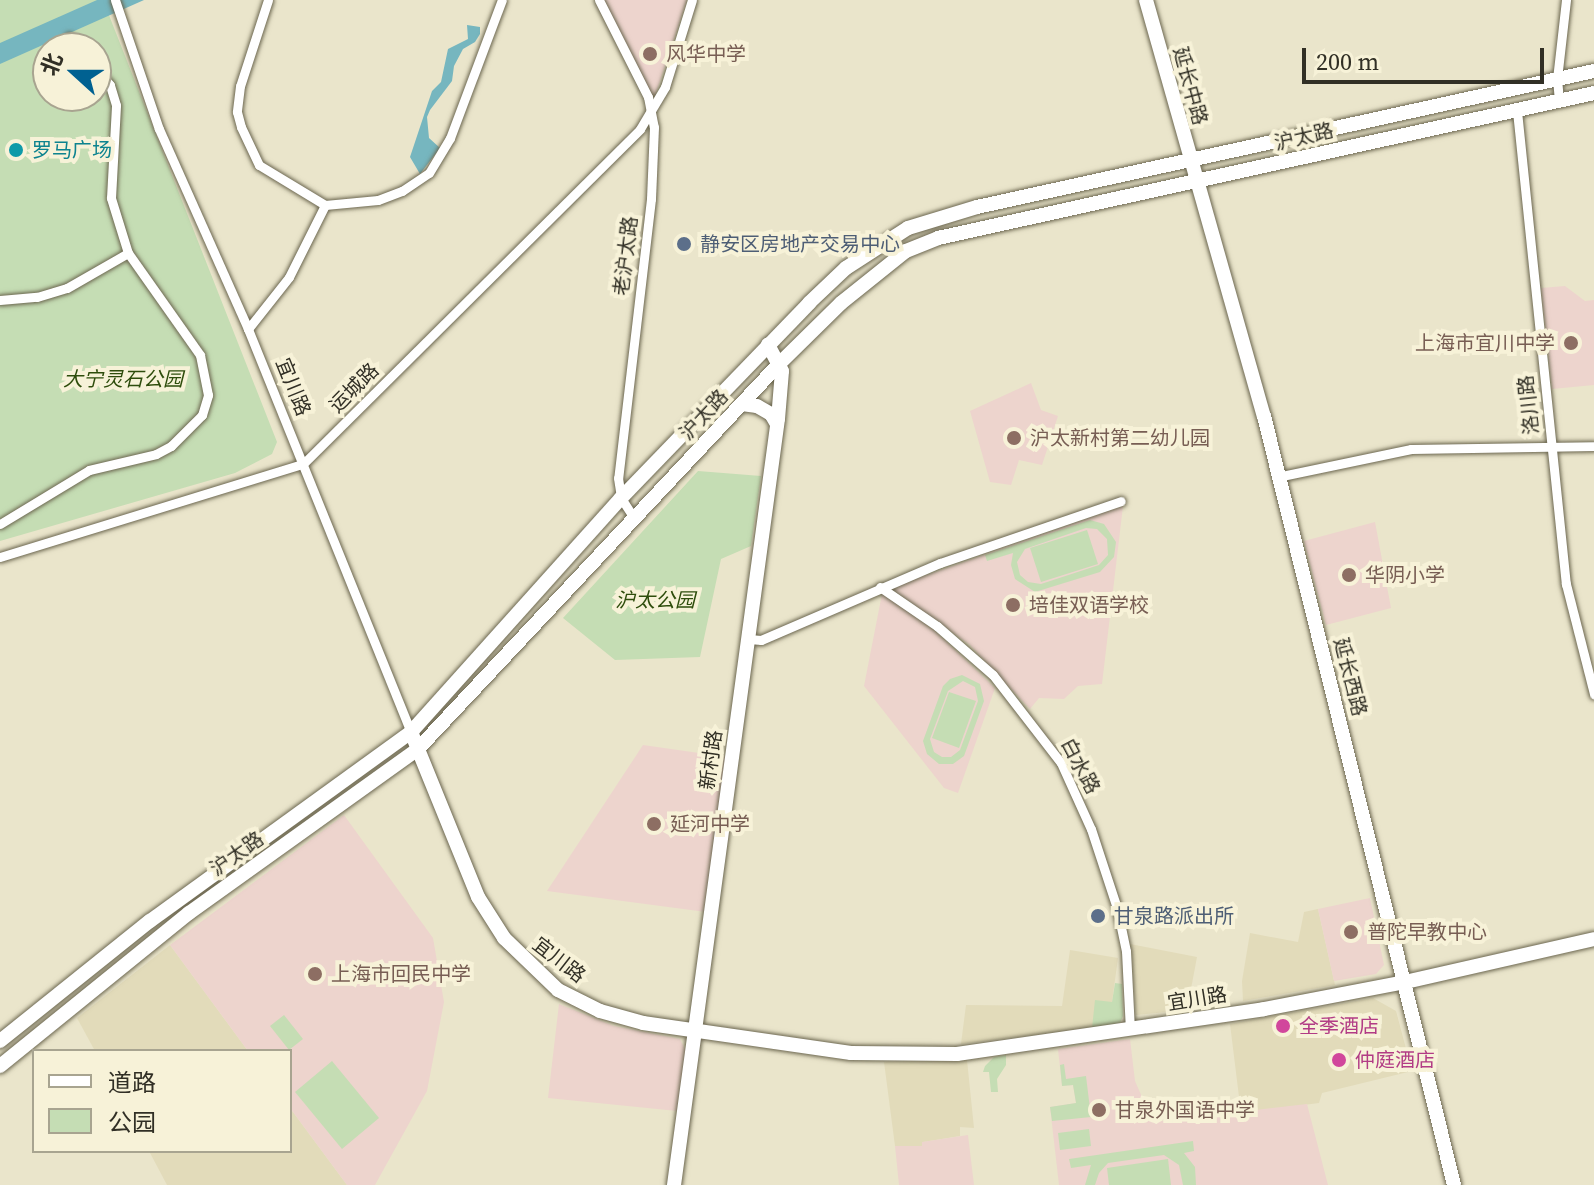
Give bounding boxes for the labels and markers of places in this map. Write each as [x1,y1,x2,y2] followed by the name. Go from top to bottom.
[666,42,746,66] place label: 风华中学
[641,45,659,63] marker: 风华中学
[32,138,112,162] place label: 罗马广场
[7,141,25,159] marker: 罗马广场
[700,232,900,256] place label: 静安区房地产交易中心
[675,235,693,253] marker: 静安区房地产交易中心
[1415,331,1555,355] place label: 上海市宜川中学
[1562,334,1580,352] marker: 上海市宜川中学
[1030,426,1210,450] place label: 沪太新村第二幼儿园
[1005,429,1023,447] marker: 沪太新村第二幼儿园
[1365,563,1445,587] place label: 华阴小学
[1340,566,1358,584] marker: 华阴小学
[1029,593,1149,617] place label: 培佳双语学校
[1004,596,1022,614] marker: 培佳双语学校
[670,812,750,836] place label: 延河中学
[645,815,663,833] marker: 延河中学
[1114,904,1234,928] place label: 甘泉路派出所
[1089,907,1107,925] marker: 甘泉路派出所
[1367,920,1487,944] place label: 普陀早教中心
[1342,923,1360,941] marker: 普陀早教中心
[331,962,471,986] place label: 上海市回民中学
[306,965,324,983] marker: 上海市回民中学
[1299,1014,1379,1038] place label: 全季酒店
[1274,1017,1292,1035] marker: 全季酒店
[1355,1048,1435,1072] place label: 仲庭酒店
[1330,1051,1348,1069] marker: 仲庭酒店
[1115,1098,1255,1122] place label: 甘泉外国语中学
[1090,1101,1108,1119] marker: 甘泉外国语中学

